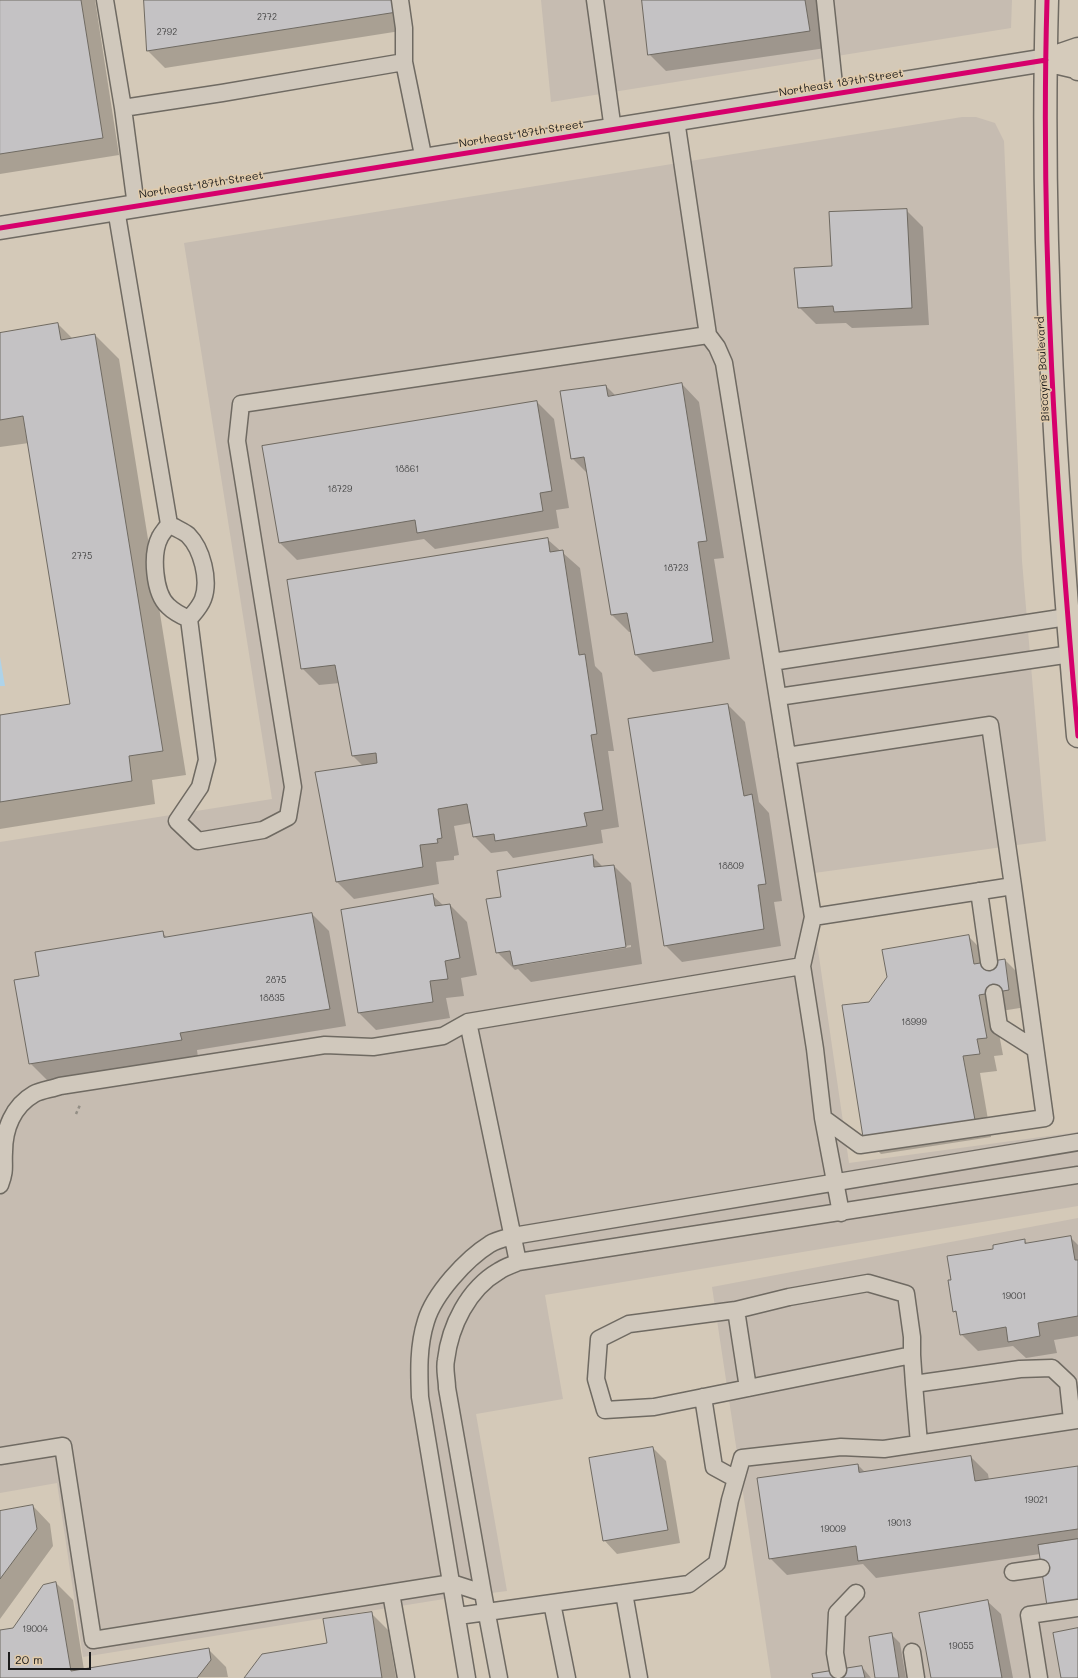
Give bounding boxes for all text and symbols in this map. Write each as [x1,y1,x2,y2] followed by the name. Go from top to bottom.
[257,12,277,22] house number: 2772
[157,27,177,37] house number: 2792
[778,67,904,99] street label: Northeast 187th Street
[458,118,584,150] street label: Northeast 187th Street
[138,169,264,201] street label: Northeast 187th Street
[1034,316,1052,422] street label: Biscayne Boulevard
[395,464,419,474] house number: 18861
[328,484,352,494] house number: 18729
[72,551,92,561] house number: 2775
[664,563,688,573] house number: 18723
[718,861,744,871] house number: 18809
[266,975,286,985] house number: 2875
[259,993,285,1003] house number: 18835
[901,1017,927,1027] house number: 18999
[1002,1291,1026,1301] house number: 19001
[1024,1495,1048,1505] house number: 19021
[887,1518,911,1528] house number: 19013
[820,1524,846,1534] house number: 19009
[22,1624,48,1634] house number: 19004
[948,1641,974,1651] house number: 19055
[10,1644,93,1670] scale bar
[15,1651,43,1667] text: 20 m

